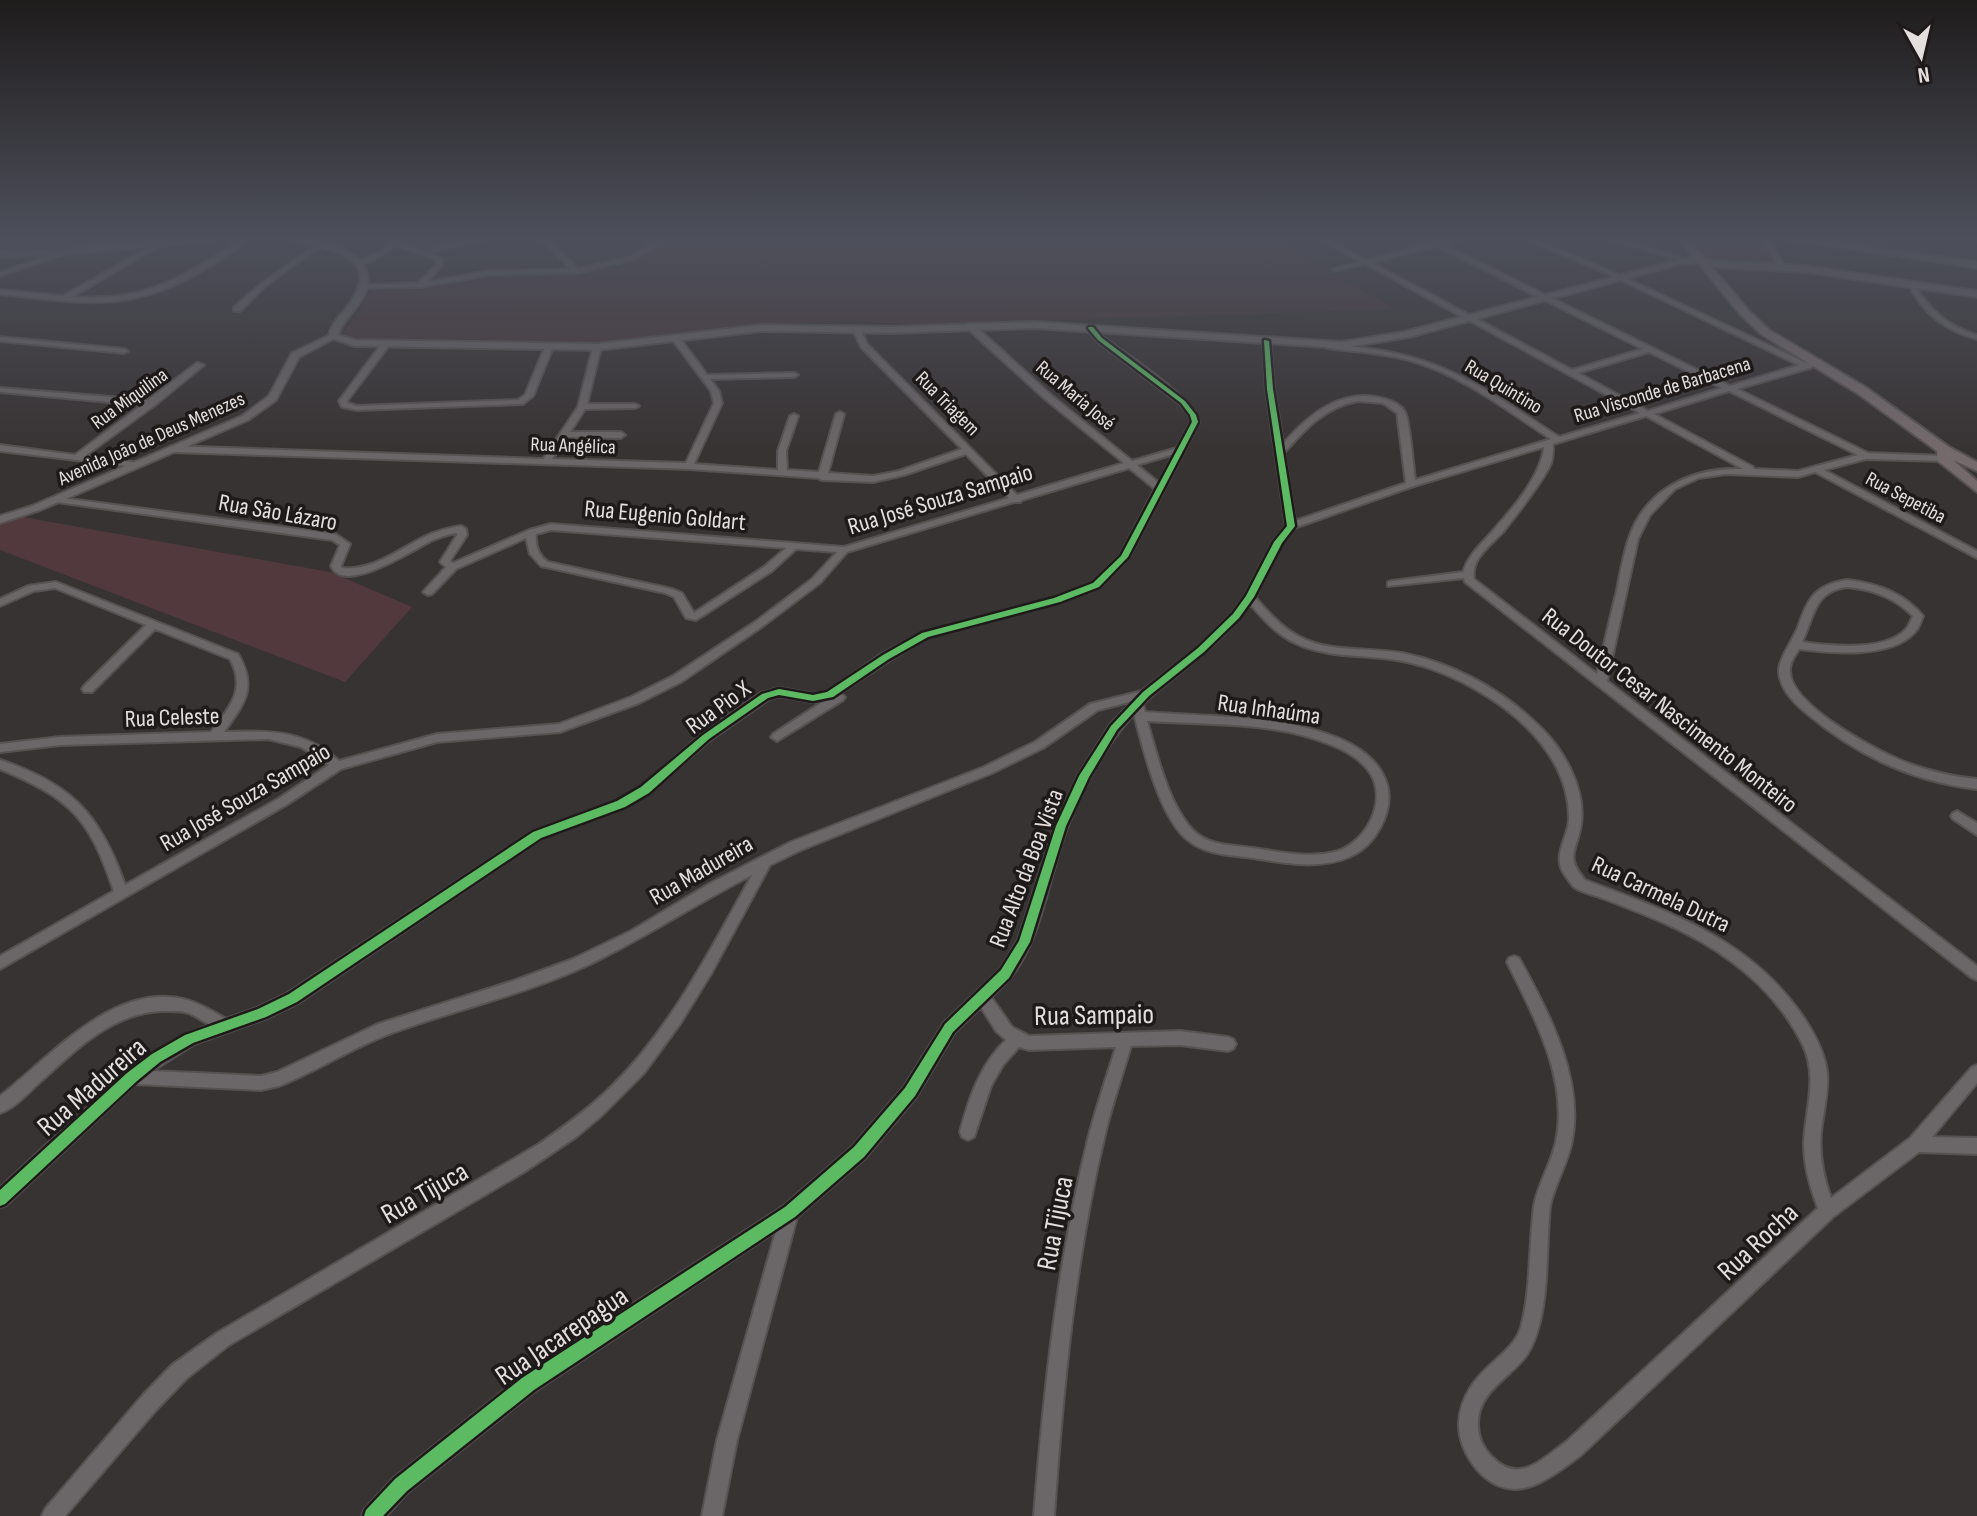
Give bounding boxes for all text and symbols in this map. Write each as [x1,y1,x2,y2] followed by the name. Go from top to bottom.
[1881,16,1961,96] north arrow
[1916,60,1931,89] text: N
[1571,352,1753,428] street label: Rua Visconde de Barbacena
[1461,354,1546,419] street label: Rua Quintino
[1031,356,1120,436] street label: Rua Maria José
[87,363,172,435] street label: Rua Miquilina
[910,367,984,441] street label: Rua Triagem
[53,387,248,491] street label: Avenida João de Deus Menezes
[530,433,616,459] street label: Rua Angélica
[844,458,1036,541] street label: Rua José Souza Sampaio
[1861,467,1950,529] street label: Rua Sepetiba
[216,488,339,537] street label: Rua São Lázaro
[583,494,747,537] street label: Rua Eugenio Goldart
[1536,602,1803,819] street label: Rua Doutor Cesar Nascimento Monteiro
[680,674,757,740] street label: Rua Pio X
[1216,688,1322,731] street label: Rua Inhaúma
[124,701,220,734] street label: Rua Celeste
[155,737,335,858] street label: Rua José Souza Sampaio
[983,785,1070,951] street label: Rua Alto da Boa Vista
[645,829,758,912] street label: Rua Madureira
[1587,850,1734,939] street label: Rua Carmela Dutra
[1034,998,1154,1033] street label: Rua Sampaio
[31,1031,153,1143] street label: Rua Madureira
[375,1155,474,1231] street label: Rua Tijuca
[1030,1174,1081,1273] street label: Rua Tijuca
[1711,1197,1805,1288] street label: Rua Rocha
[489,1280,634,1393] street label: Rua Jacarepagua

